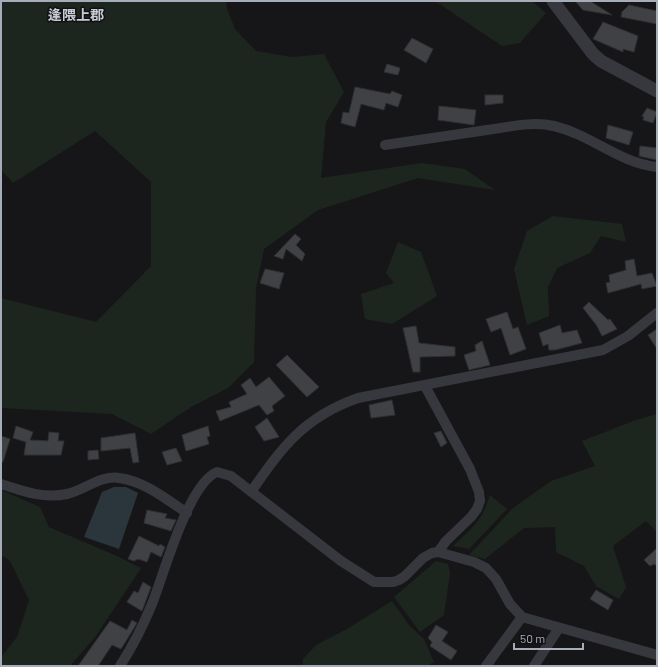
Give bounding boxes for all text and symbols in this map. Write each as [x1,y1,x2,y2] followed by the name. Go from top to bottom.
[48,6,104,23] district label: 逢隈上郡
[514,625,583,651] scale bar
[520,631,545,645] text: 50 m

